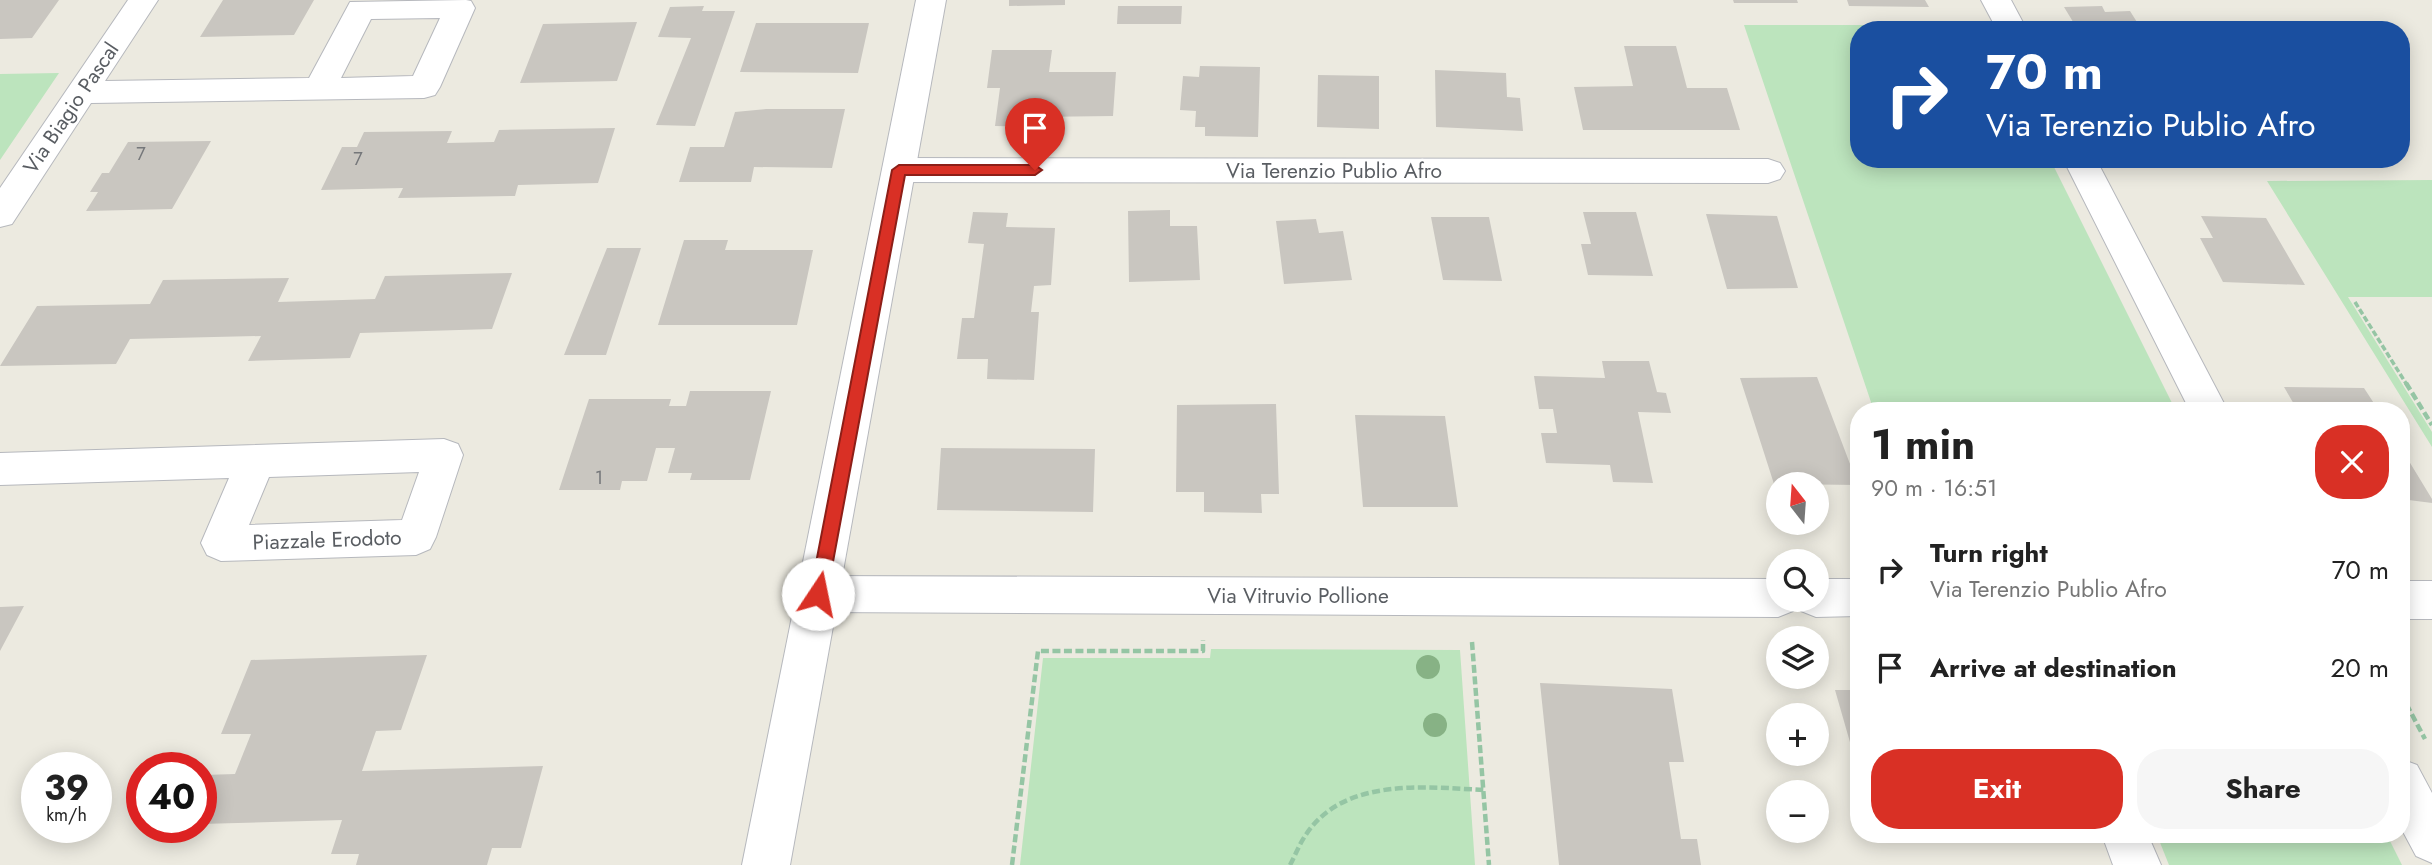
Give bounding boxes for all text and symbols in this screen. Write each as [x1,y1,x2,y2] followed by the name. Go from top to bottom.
[16,36,126,180] street label: Via Biagio Pascal
[1986,37,2103,107] text: 70 m
[1871,49,1962,140] icon: right
[1005,98,1065,170] pin
[1986,102,2315,148] text: Via Terenzio Publio Afro
[1016,109,1054,147] icon: arrive
[136,141,146,167] house number: 7
[353,146,363,172] house number: 7
[1226,156,1442,186] street label: Via Terenzio Publio Afro
[1871,414,1975,475] text: 1 min
[2315,425,2389,499] button: close
[595,465,603,491] house number: 1
[1871,471,1997,505] text: 90 m · 16:51
[1766,472,1829,536] north arrow
[1766,472,1829,843] map controls
[252,522,402,558] street label: Piazzale Erodoto
[1930,534,2048,572] text: Turn right
[1766,549,1829,612] button: search
[1871,551,1909,589] icon: right
[2332,551,2389,589] text: 70 m
[781,557,855,631] position arrow
[1930,572,2167,606] text: Via Terenzio Publio Afro
[1207,581,1389,611] street label: Via Vitruvio Pollione
[1766,626,1829,689] button: layers
[1871,649,1909,687] icon: arrive
[1930,649,2177,687] text: Arrive at destination
[2331,649,2389,687] text: 20 m
[1766,703,1829,766] button: +
[1871,749,2123,829] button: Exit
[2137,749,2389,829] button: Share
[126,752,217,843] speed limit sign: 40
[44,763,89,813] text: 39
[1766,780,1829,843] button: −
[46,802,87,828] text: km/h

